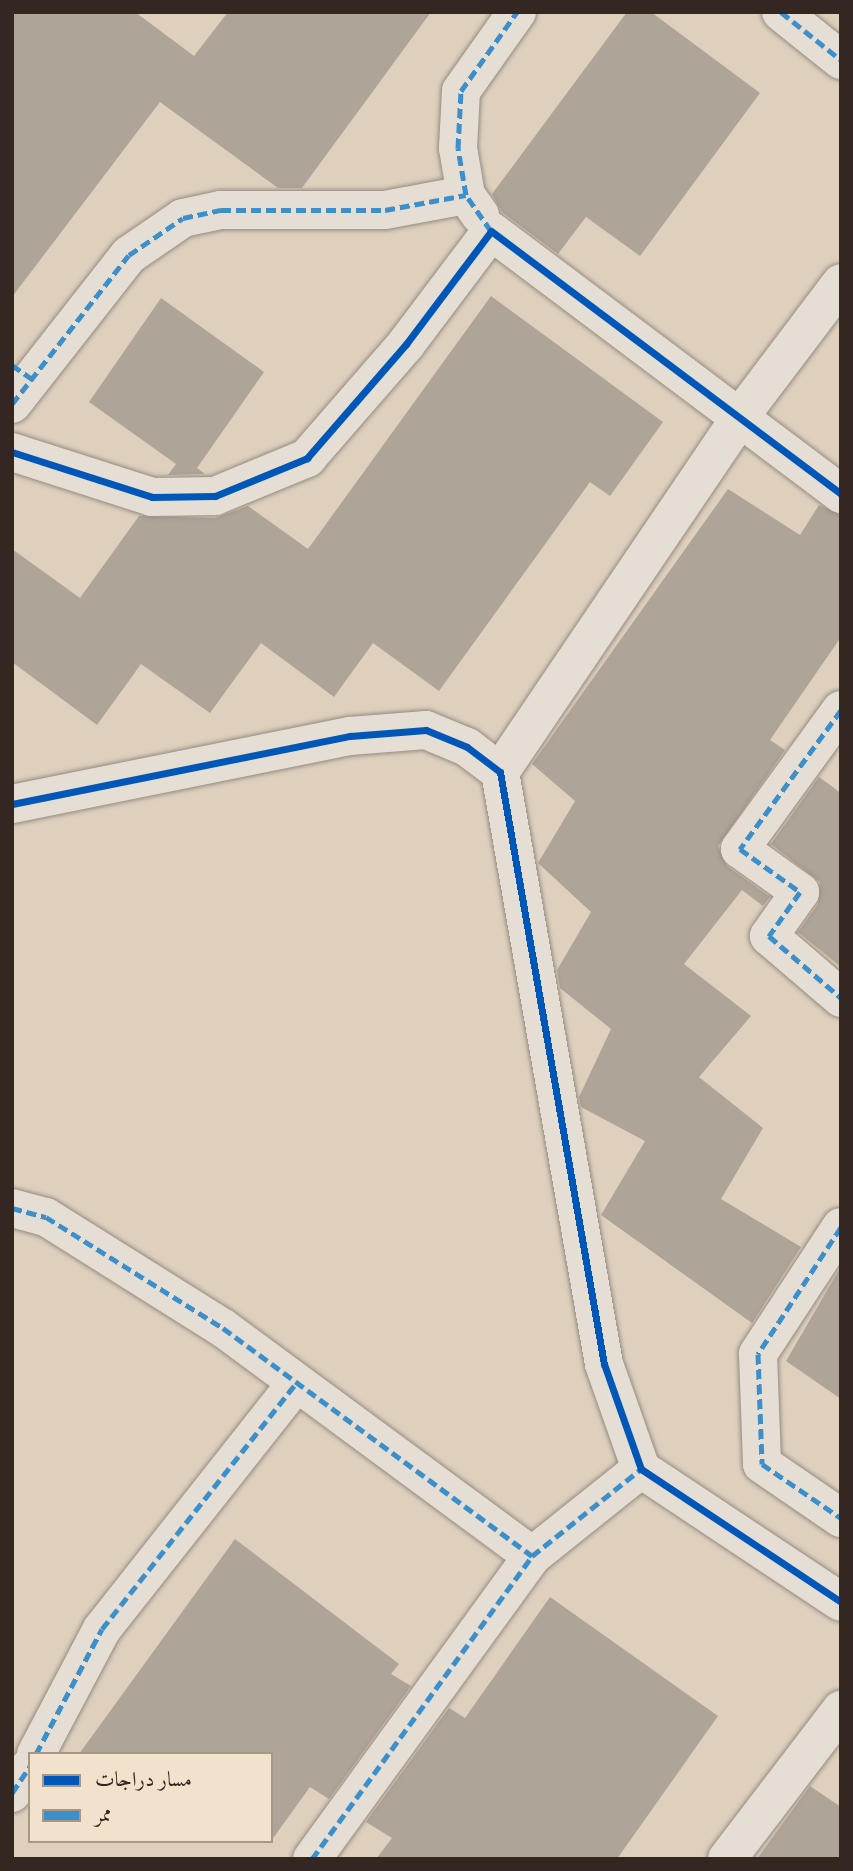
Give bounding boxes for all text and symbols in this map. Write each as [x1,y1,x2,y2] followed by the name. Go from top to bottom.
[28,1752,273,1843] legend
[95,1765,192,1792] text: مسار دراجات
[95,1800,112,1827] text: ممر

